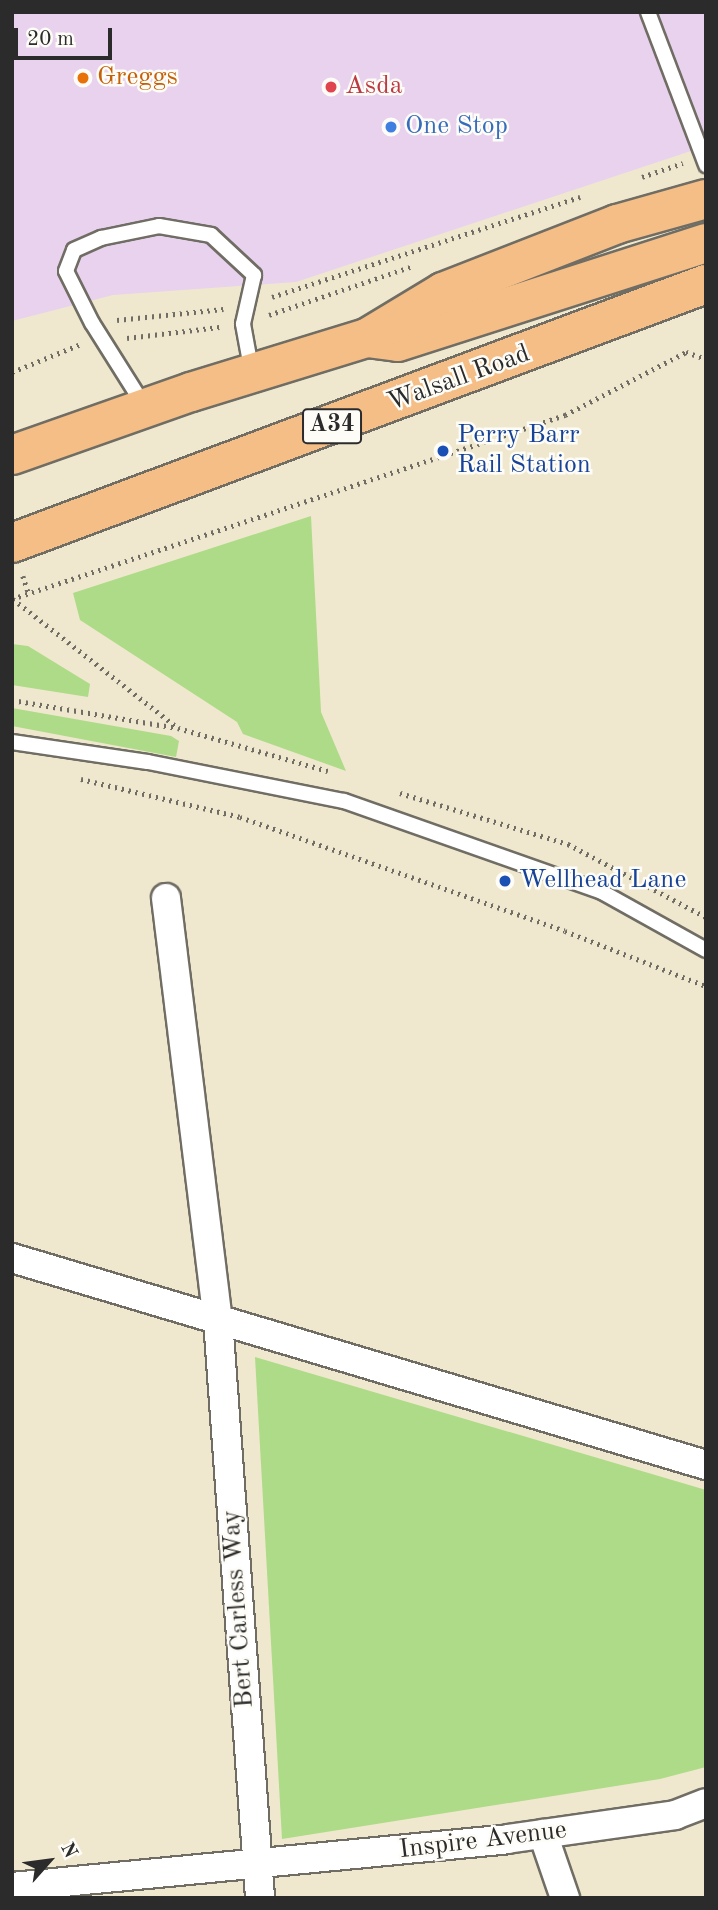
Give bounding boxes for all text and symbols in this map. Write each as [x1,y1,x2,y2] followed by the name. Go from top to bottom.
[18,14,116,58] scale bar
[27,29,74,50] text: 20 m
[97,62,178,94] place label: Greggs
[75,70,91,86] marker: Greggs
[345,71,403,103] place label: Asda
[323,79,339,95] marker: Asda
[405,111,508,143] place label: One Stop
[383,119,399,135] marker: One Stop
[384,339,534,419] street label: Walsall Road
[300,405,364,446] road number: A34
[457,420,591,481] place label: Perry Barr Rail Station
[435,443,451,459] marker: Perry Barr Rail Station
[519,865,686,897] place label: Wellhead Lane
[497,873,513,889] marker: Wellhead Lane
[217,1509,261,1709] street label: Bert Carless Way
[397,1815,569,1867] street label: Inspire Avenue
[14,1826,84,1896] north arrow
[56,1840,80,1862] text: N

